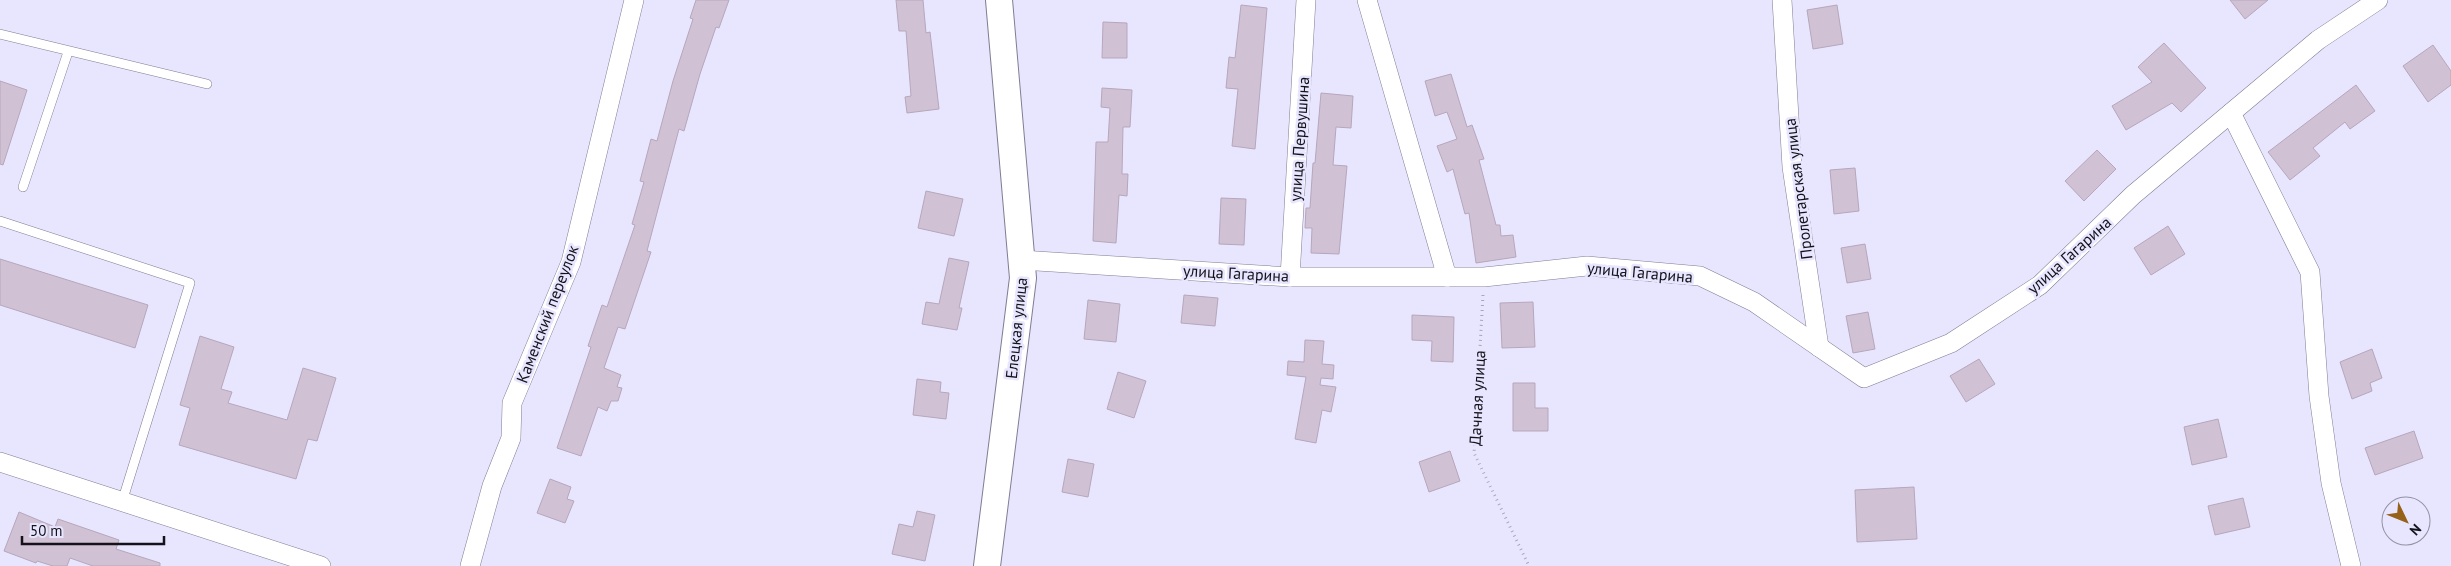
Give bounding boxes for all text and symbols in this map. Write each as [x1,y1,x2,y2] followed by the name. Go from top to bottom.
[1285,76,1313,202] street label: улица Первушина
[1779,117,1817,261] street label: Пролетарская улица
[2023,212,2115,298] street label: улица Гагарина
[511,242,583,386] street label: Каменский переулок
[1586,257,1694,287] street label: улица Гагарина
[1183,260,1289,286] street label: улица Гагарина
[1001,276,1031,380] street label: Елецкая улица
[1465,350,1489,446] street label: Дачная улица
[2381,496,2431,546] north arrow
[22,514,165,546] scale bar
[2406,520,2425,539] text: N
[30,521,63,540] text: 50 m

